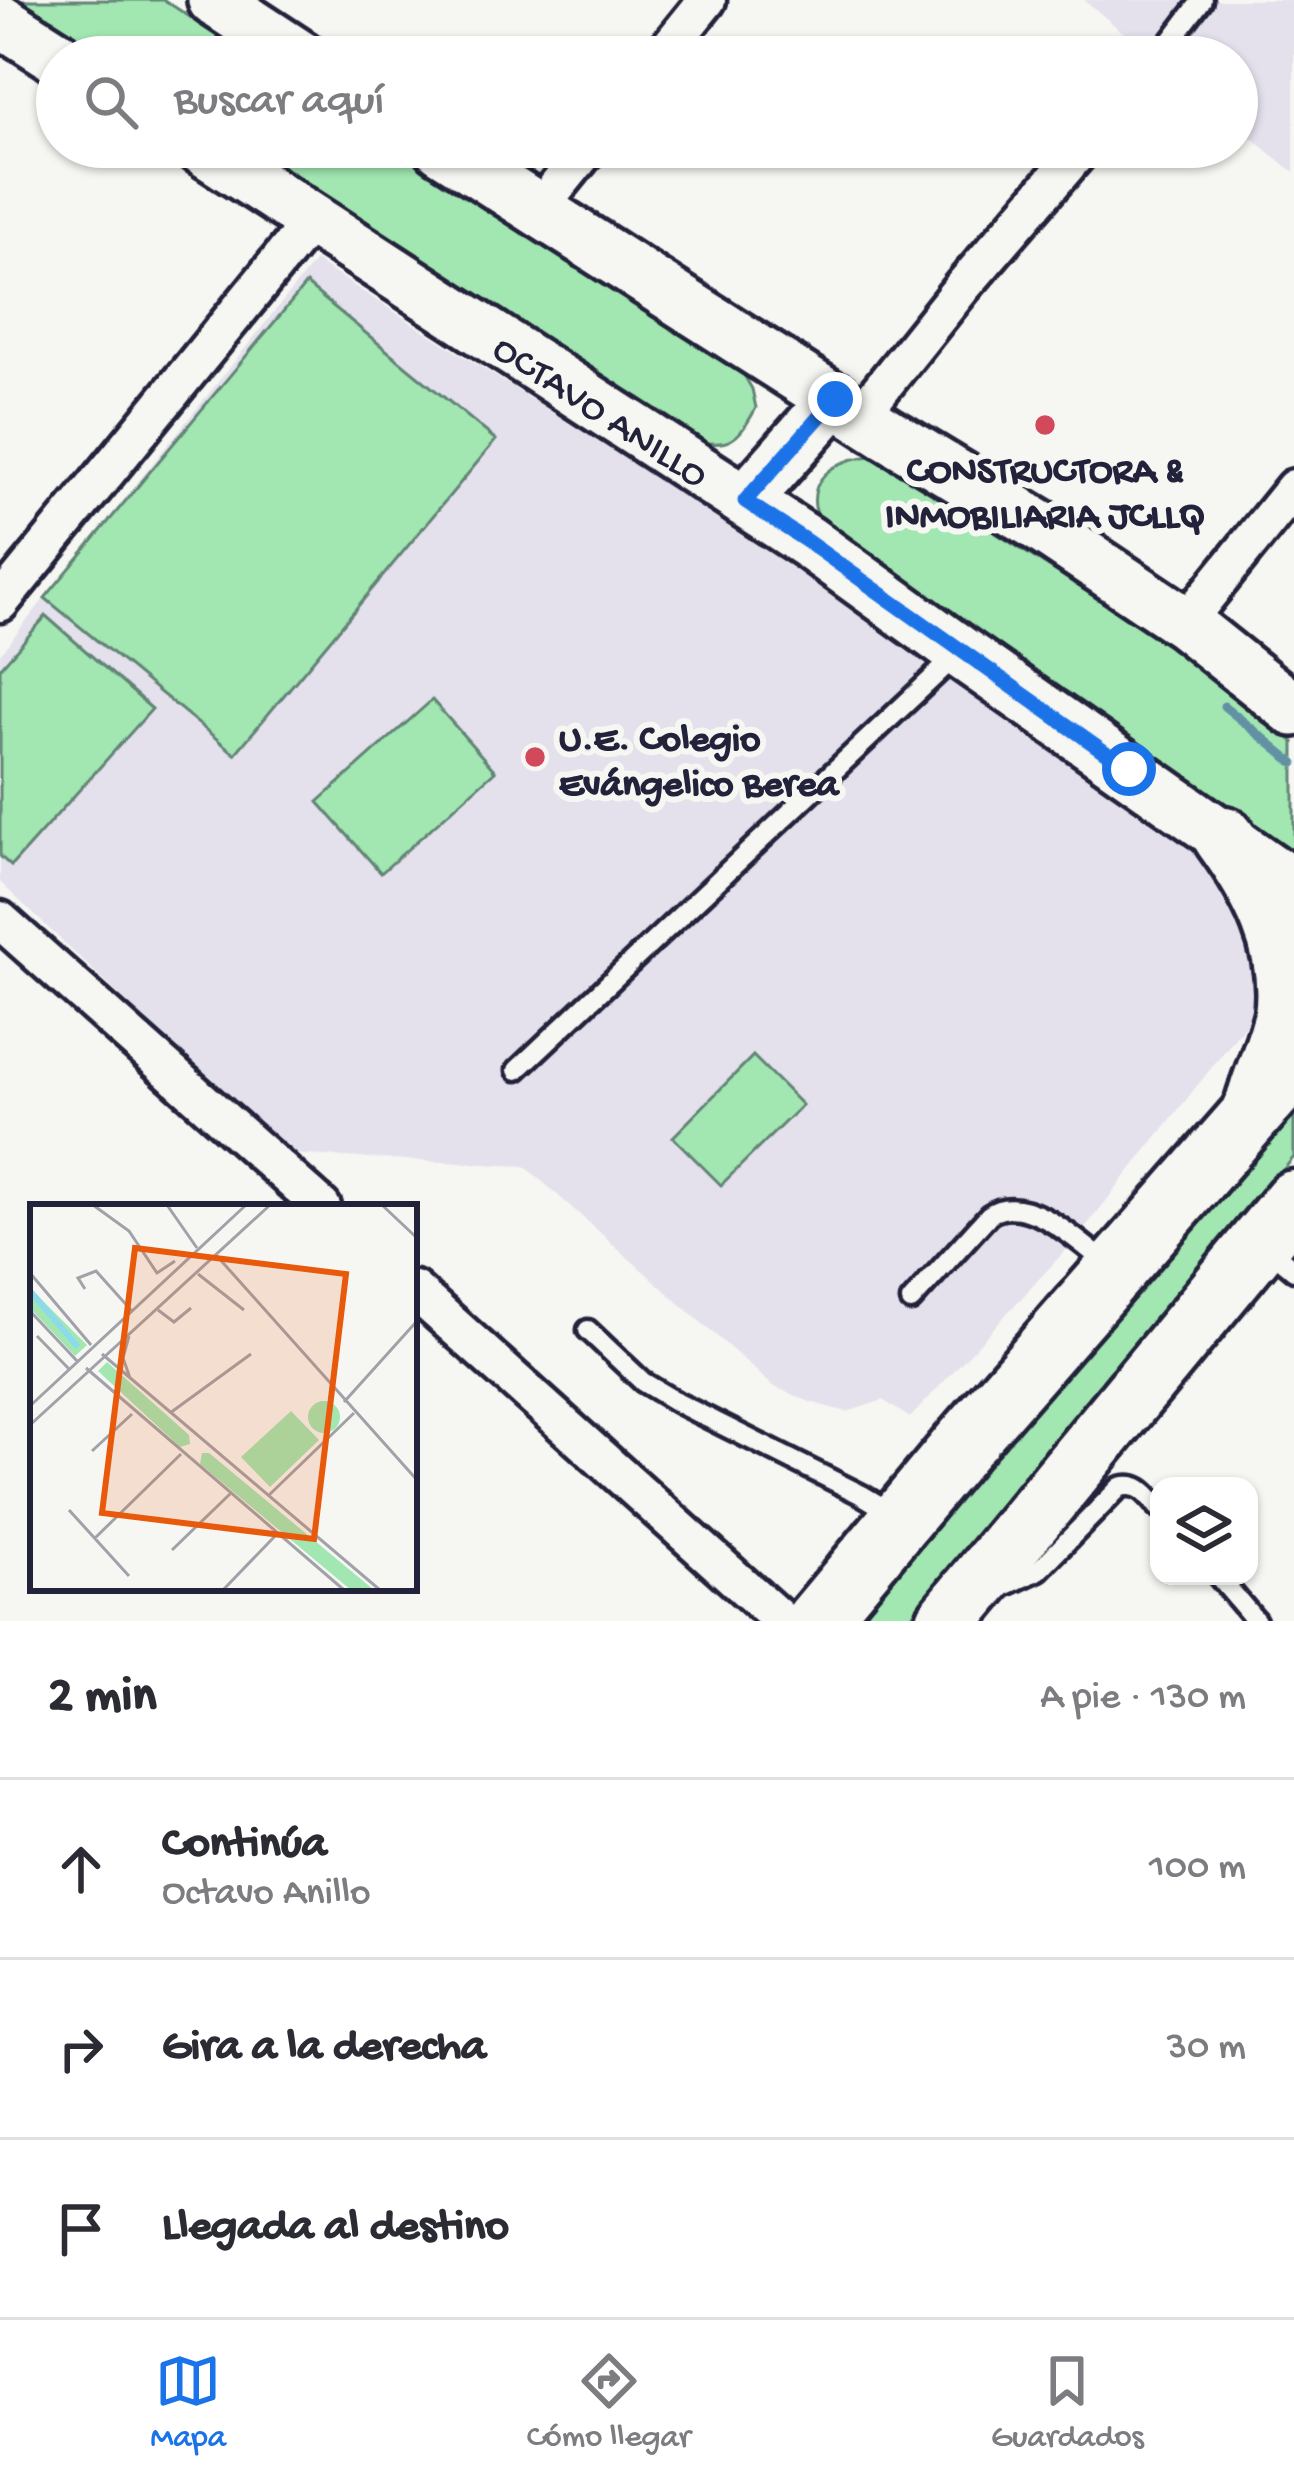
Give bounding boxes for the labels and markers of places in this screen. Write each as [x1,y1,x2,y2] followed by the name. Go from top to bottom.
[1032,412,1058,438] marker: CONSTRUCTORA & INMOBILIARIA JCLLQ
[885,451,1205,542] place label: CONSTRUCTORA & INMOBILIARIA JCLLQ
[559,719,841,810] place label: U.E. Colegio Evángelico Berea
[522,744,548,770] marker: U.E. Colegio Evángelico Berea

